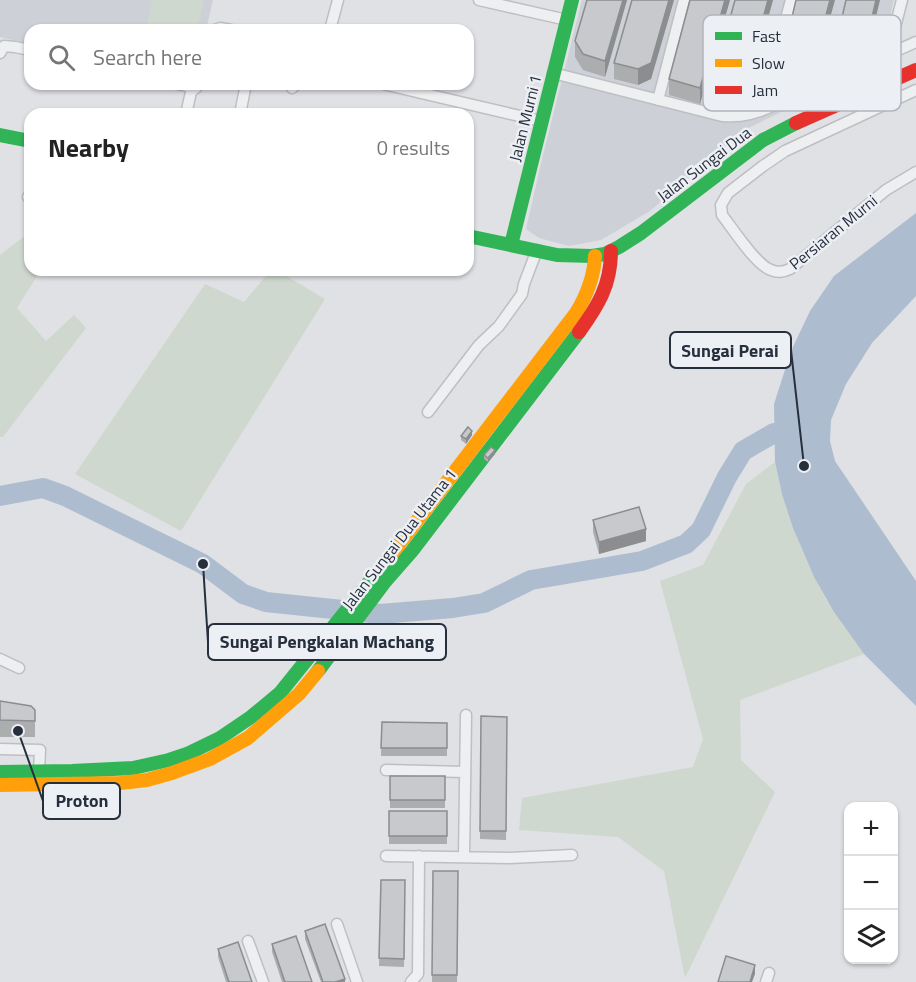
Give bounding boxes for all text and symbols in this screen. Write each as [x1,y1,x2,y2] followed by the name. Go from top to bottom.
[703,15,901,111] legend
[24,24,474,90] search box
[752,24,781,48] text: Fast
[93,40,202,74] text: Search here
[45,41,78,74] icon: search
[752,51,785,75] text: Slow
[503,72,547,164] street label: Jalan Murni 1
[752,78,778,102] text: Jam
[652,121,756,207] street label: Jalan Sungai Dua
[48,128,129,167] text: Nearby
[377,132,450,163] text: 0 results
[784,189,882,275] street label: Persiaran Murni
[670,332,791,368] callout: Sungai Perai
[681,337,779,364] text: Sungai Perai
[336,463,462,615] street label: Jalan Sungai Dua Utama 1
[208,624,446,660] callout: Sungai Pengkalan Machang
[220,628,435,655] text: Sungai Pengkalan Machang
[43,783,120,819] callout: Proton
[56,787,108,814] text: Proton
[844,802,898,964] map controls
[844,802,898,856] button: +
[844,856,898,910] button: −
[844,910,898,964] button: layers

